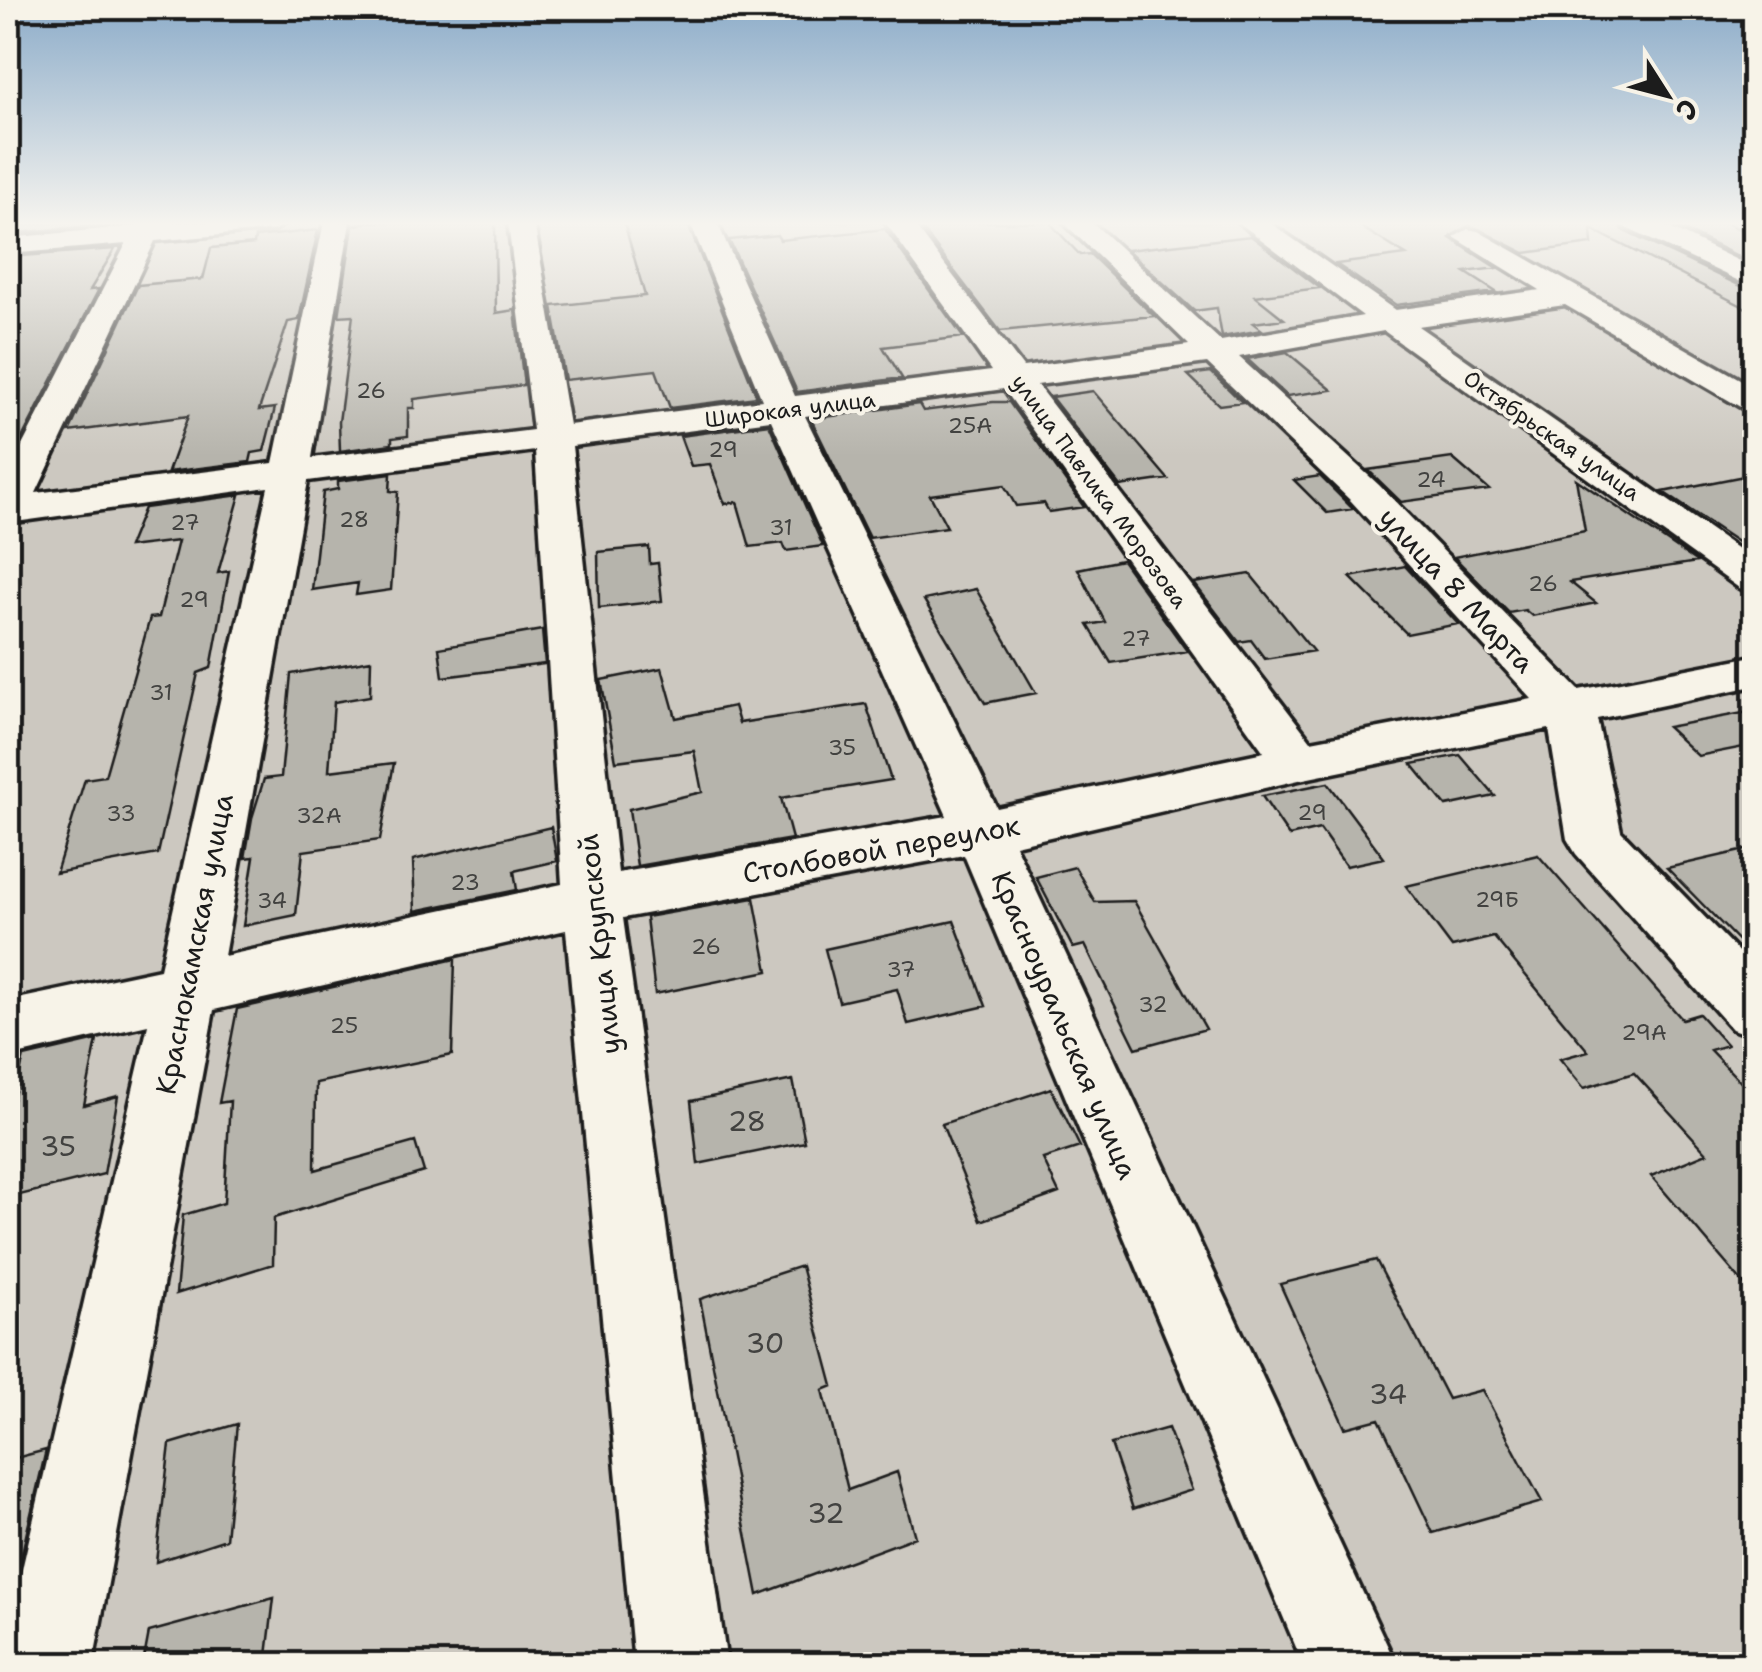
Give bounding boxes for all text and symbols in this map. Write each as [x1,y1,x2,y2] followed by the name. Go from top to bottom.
[1617,45,1717,145] north arrow
[1667,92,1708,128] text: С
[1458,363,1646,508] street label: Октябрьская улица
[1005,368,1195,614] street label: улица Павлика Морозова
[356,376,386,405] house number: 26
[703,385,877,434] street label: Широкая улица
[948,411,992,440] house number: 25А
[708,435,738,464] house number: 29
[1416,465,1446,494] house number: 24
[1370,499,1544,681] street label: улица 8 Марта
[339,505,369,534] house number: 28
[170,508,200,537] house number: 27
[769,513,793,542] house number: 31
[1528,569,1558,598] house number: 26
[179,585,209,614] house number: 29
[1121,624,1151,653] house number: 27
[149,678,173,707] house number: 31
[828,733,856,762] house number: 35
[146,790,242,1098] street label: Краснокамская улица
[1297,798,1327,827] house number: 29
[106,799,136,828] house number: 33
[296,801,342,830] house number: 32А
[739,806,1023,892] street label: Столбовой переулок
[569,832,629,1056] street label: улица Крупской
[983,865,1147,1185] street label: Красноуральская улица
[450,868,480,897] house number: 23
[1475,885,1519,914] house number: 29Б
[257,886,287,915] house number: 34
[691,932,721,961] house number: 26
[887,955,915,984] house number: 37
[1138,990,1168,1019] house number: 32
[330,1011,358,1040] house number: 25
[1621,1018,1667,1047] house number: 29А
[728,1102,766,1140] house number: 28
[40,1127,76,1165] house number: 35
[746,1324,784,1362] house number: 30
[1369,1375,1407,1413] house number: 34
[807,1494,845,1532] house number: 32

